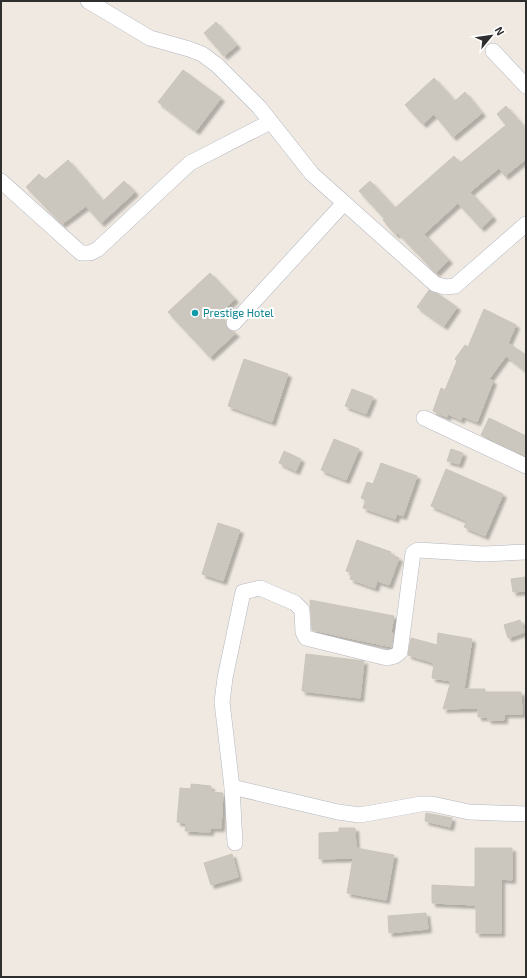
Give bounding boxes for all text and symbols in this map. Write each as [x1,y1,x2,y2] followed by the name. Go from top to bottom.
[471,16,511,56] north arrow
[493,24,508,38] text: N
[203,306,274,319] place label: Prestige Hotel
[190,308,200,318] marker: Prestige Hotel

